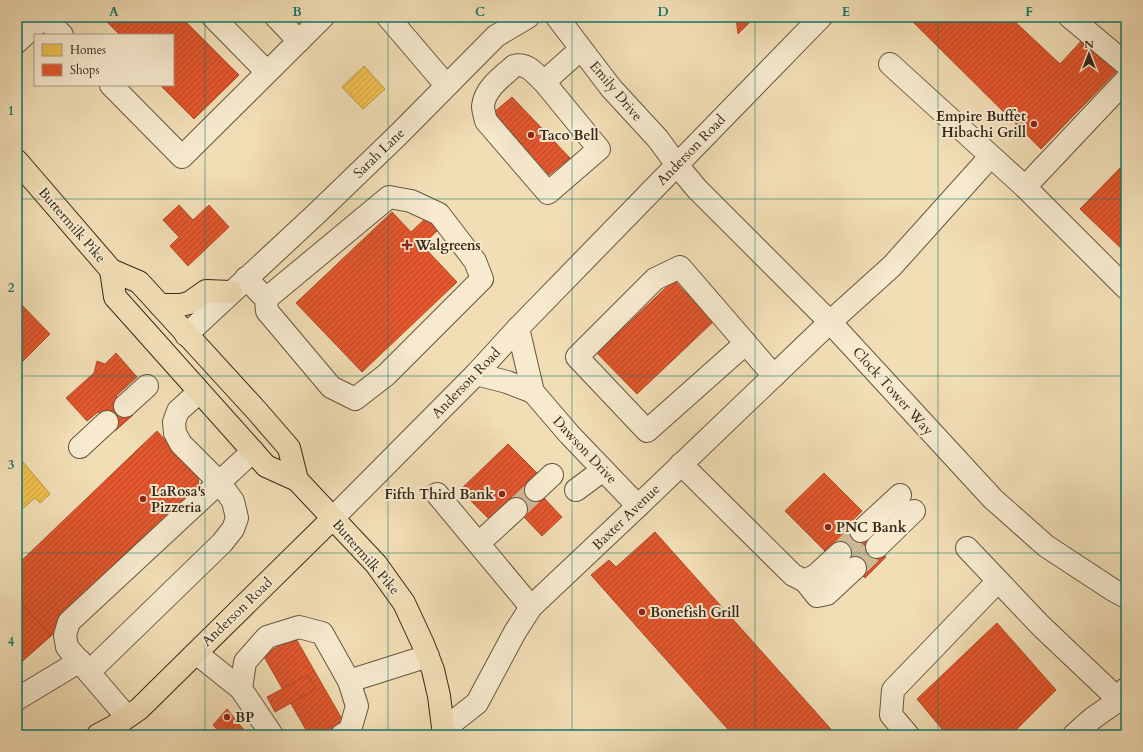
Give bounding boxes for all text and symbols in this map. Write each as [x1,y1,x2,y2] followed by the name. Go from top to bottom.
[109,3,119,21] text: A
[292,3,302,21] text: B
[475,3,485,21] text: C
[657,3,669,21] text: D
[842,3,850,21] text: E
[1025,3,1033,21] text: F
[34,34,174,86] legend
[1069,34,1109,74] north arrow
[1084,37,1094,52] text: N
[70,42,106,58] text: Homes
[585,57,647,125] street label: Emily Drive
[70,62,99,78] text: Shops
[8,102,14,120] text: 1
[936,107,1026,142] place label: Empire Buffet Hibachi Grill
[652,110,730,190] street label: Anderson Road
[1029,119,1039,129] marker: Empire Buffet Hibachi Grill
[349,124,409,182] street label: Sarah Lane
[539,126,599,145] place label: Taco Bell
[526,130,536,140] marker: Taco Bell
[34,183,110,267] street label: Buttermilk Pike
[414,236,481,255] place label: Walgreens
[402,240,412,250] marker: Walgreens
[8,279,15,297] text: 2
[427,343,505,423] street label: Anderson Road
[848,343,938,440] street label: Clock Tower Way
[549,412,621,488] street label: Dawson Drive
[8,456,15,474] text: 3
[588,480,664,554] street label: Baxter Avenue
[151,482,205,517] place label: LaRosa's Pizzeria
[384,485,494,504] place label: Fifth Third Bank
[497,489,507,499] marker: Fifth Third Bank
[138,494,148,504] marker: LaRosa's Pizzeria
[328,515,404,599] street label: Buttermilk Pike
[836,518,907,537] place label: PNC Bank
[823,522,833,532] marker: PNC Bank
[197,573,277,651] street label: Anderson Road
[650,603,740,622] place label: Bonefish Grill
[637,607,647,617] marker: Bonefish Grill
[8,633,15,651] text: 4
[235,708,254,727] place label: BP
[222,712,232,722] marker: BP

